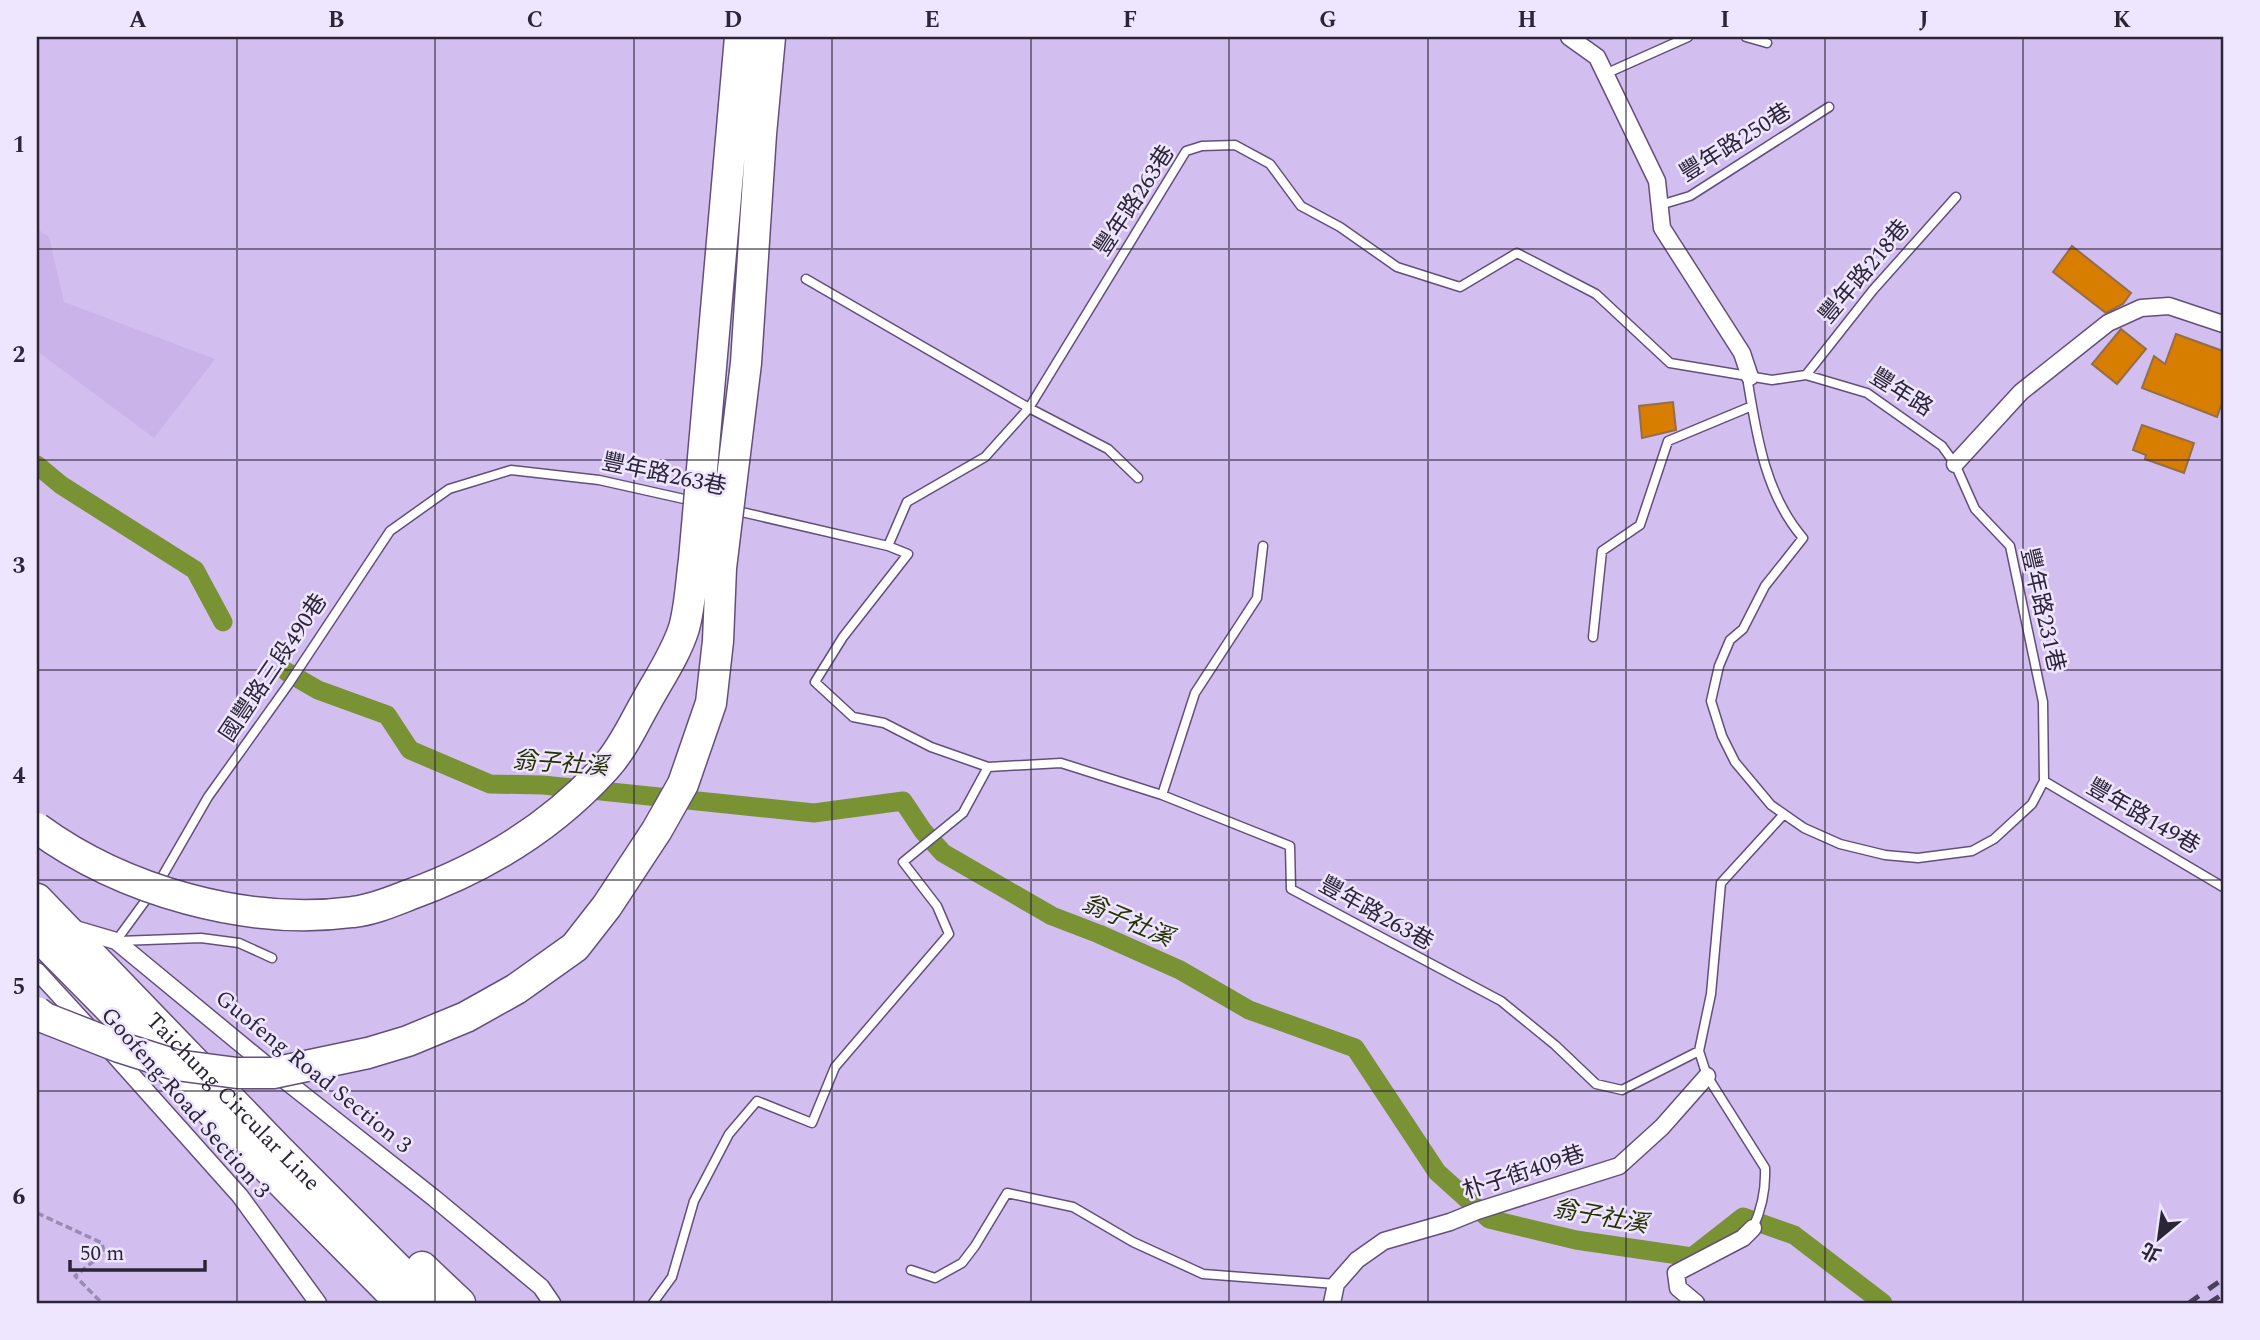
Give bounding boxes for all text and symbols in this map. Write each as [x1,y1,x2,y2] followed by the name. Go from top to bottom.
[129,3,147,38] text: A
[328,3,344,38] text: B
[527,3,543,38] text: C
[724,3,742,38] text: D
[924,3,940,38] text: E
[1123,3,1137,38] text: F
[1319,3,1337,38] text: G
[1517,3,1537,38] text: H
[1720,3,1730,38] text: I
[1919,3,1929,38] text: J
[2113,3,2131,38] text: K
[1673,95,1799,191] street label: 豐年路250巷
[13,128,25,163] text: 1
[1086,138,1184,264] street label: 豐年路263巷
[1811,212,1919,332] street label: 豐年路218巷
[13,338,26,373] text: 2
[1862,360,1940,426] street label: 豐年路
[598,445,730,505] street label: 豐年路263巷
[2011,544,2073,676] street label: 豐年路231巷
[13,549,26,584] text: 3
[211,587,337,749] street label: 國豐路三段490巷
[511,743,612,786] water label: 翁子社溪
[13,759,26,794] text: 4
[2079,770,2207,864] street label: 豐年路149巷
[1312,868,1440,960] street label: 豐年路263巷
[1076,886,1181,957] water label: 翁子社溪
[13,970,25,1005] text: 5
[207,982,419,1162] street label: Guofeng Road Section 3
[92,999,278,1207] street label: Goofeng Road Section 3
[137,1004,328,1199] street label: Taichung Circular Line
[1458,1137,1590,1209] street label: 朴子街409巷
[13,1180,26,1215] text: 6
[1550,1191,1653,1244] water label: 翁子社溪
[2124,1204,2194,1274] north arrow
[70,1228,205,1272] scale bar
[2136,1234,2167,1269] text: 北
[80,1238,124,1270] text: 50 m

